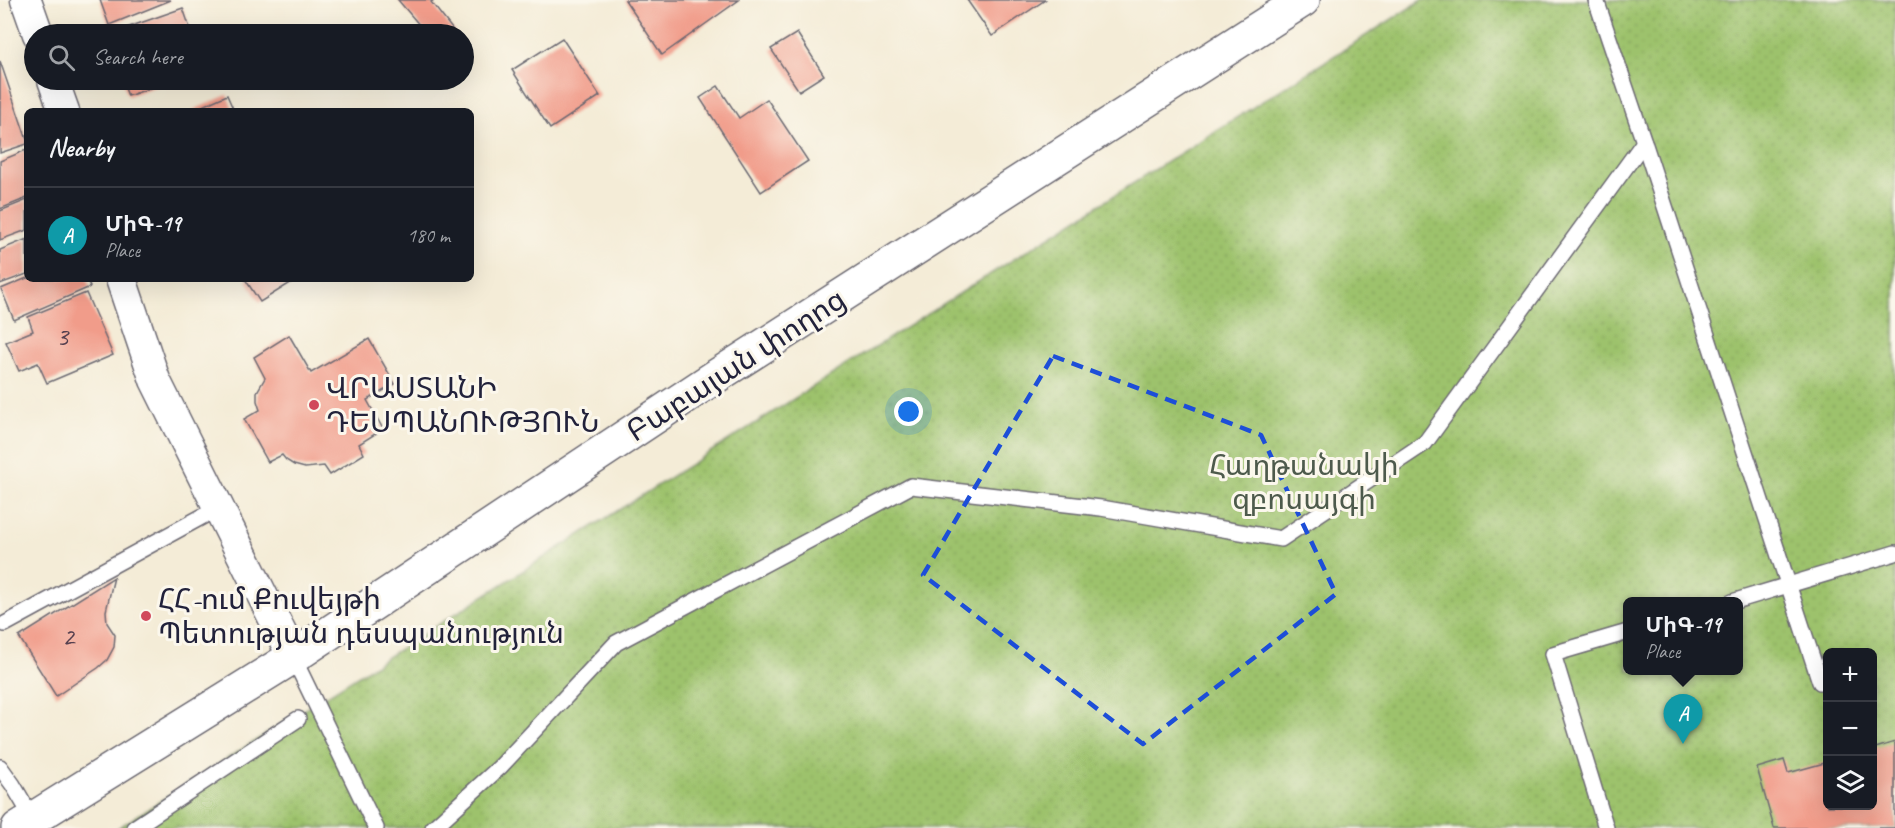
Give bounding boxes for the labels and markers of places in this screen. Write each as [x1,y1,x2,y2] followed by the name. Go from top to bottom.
[326,369,599,441] place label: ՎՐԱՍՏԱՆԻ ԴԵՍՊԱՆՈՒԹՅՈՒՆ
[307,398,321,412] marker: ՎՐԱՍՏԱՆԻ ԴԵՍՊԱՆՈՒԹՅՈՒՆ
[158,580,564,652] place label: ՀՀ-ում Քուվեյթի Պետության դեսպանություն
[139,609,153,623] marker: ՀՀ-ում Քուվեյթի Պետության դեսպանություն
[1664,694,1702,744] pin: A

